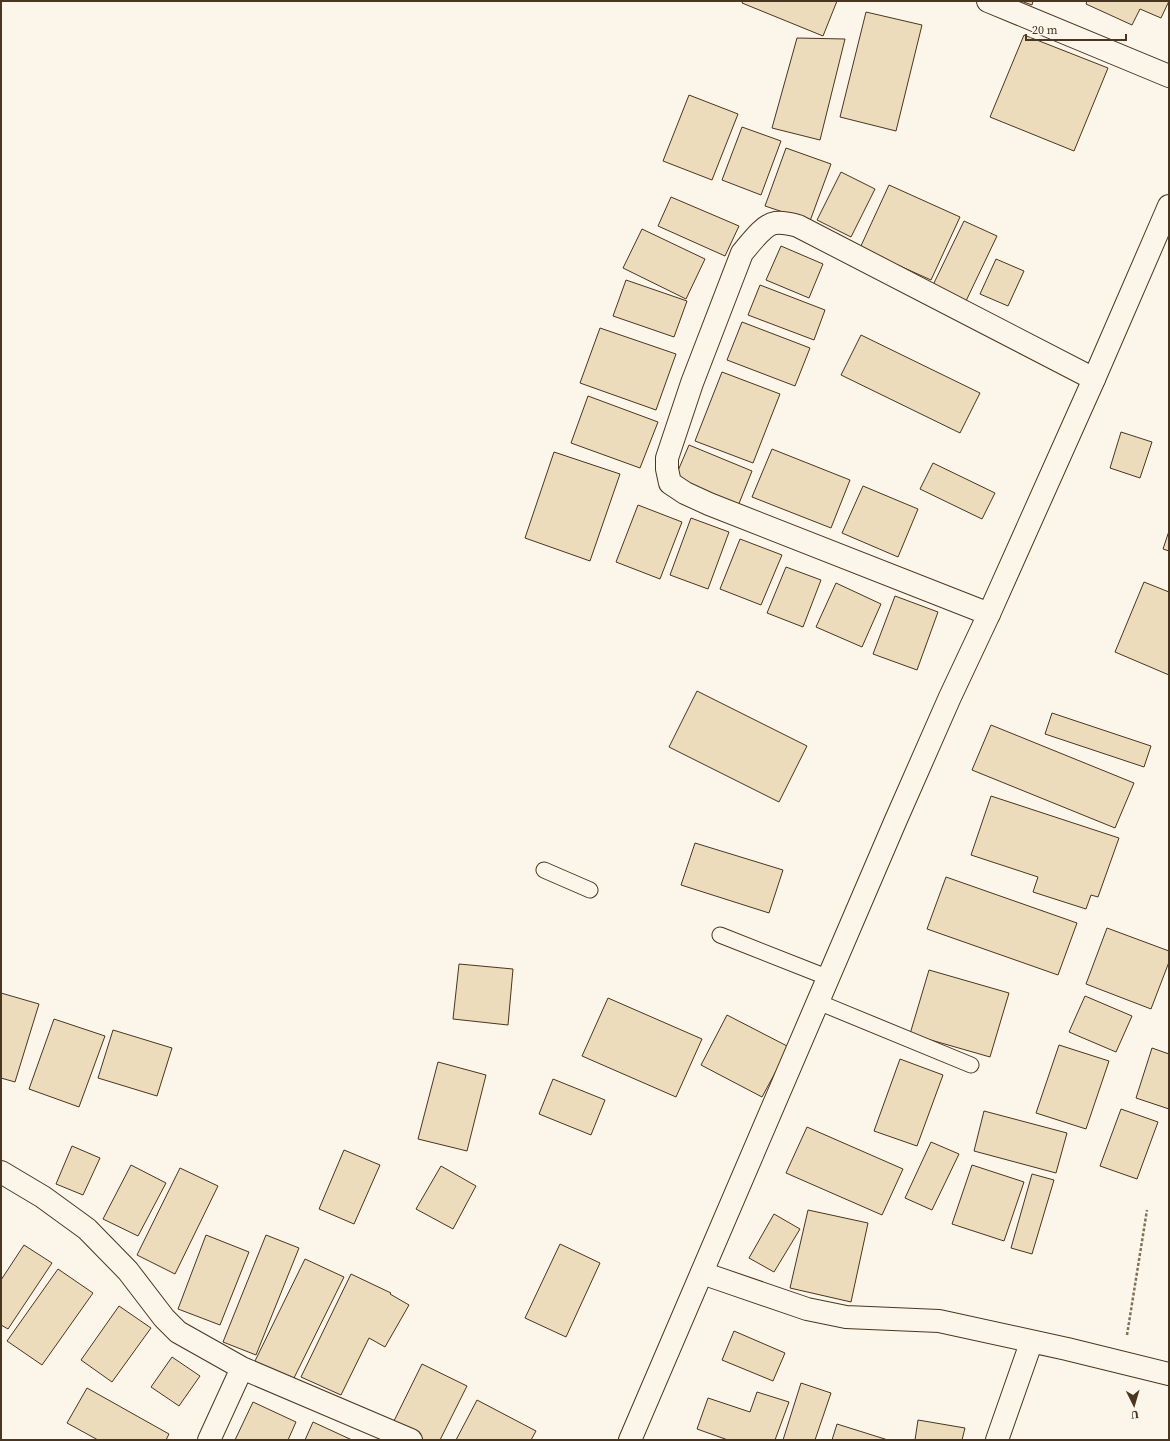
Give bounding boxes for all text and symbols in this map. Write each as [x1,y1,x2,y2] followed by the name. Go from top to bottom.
[1026,16,1126,42] scale bar
[1032,22,1058,38] text: 20 m
[1114,1385,1154,1425] north arrow
[1130,1407,1139,1422] text: U

